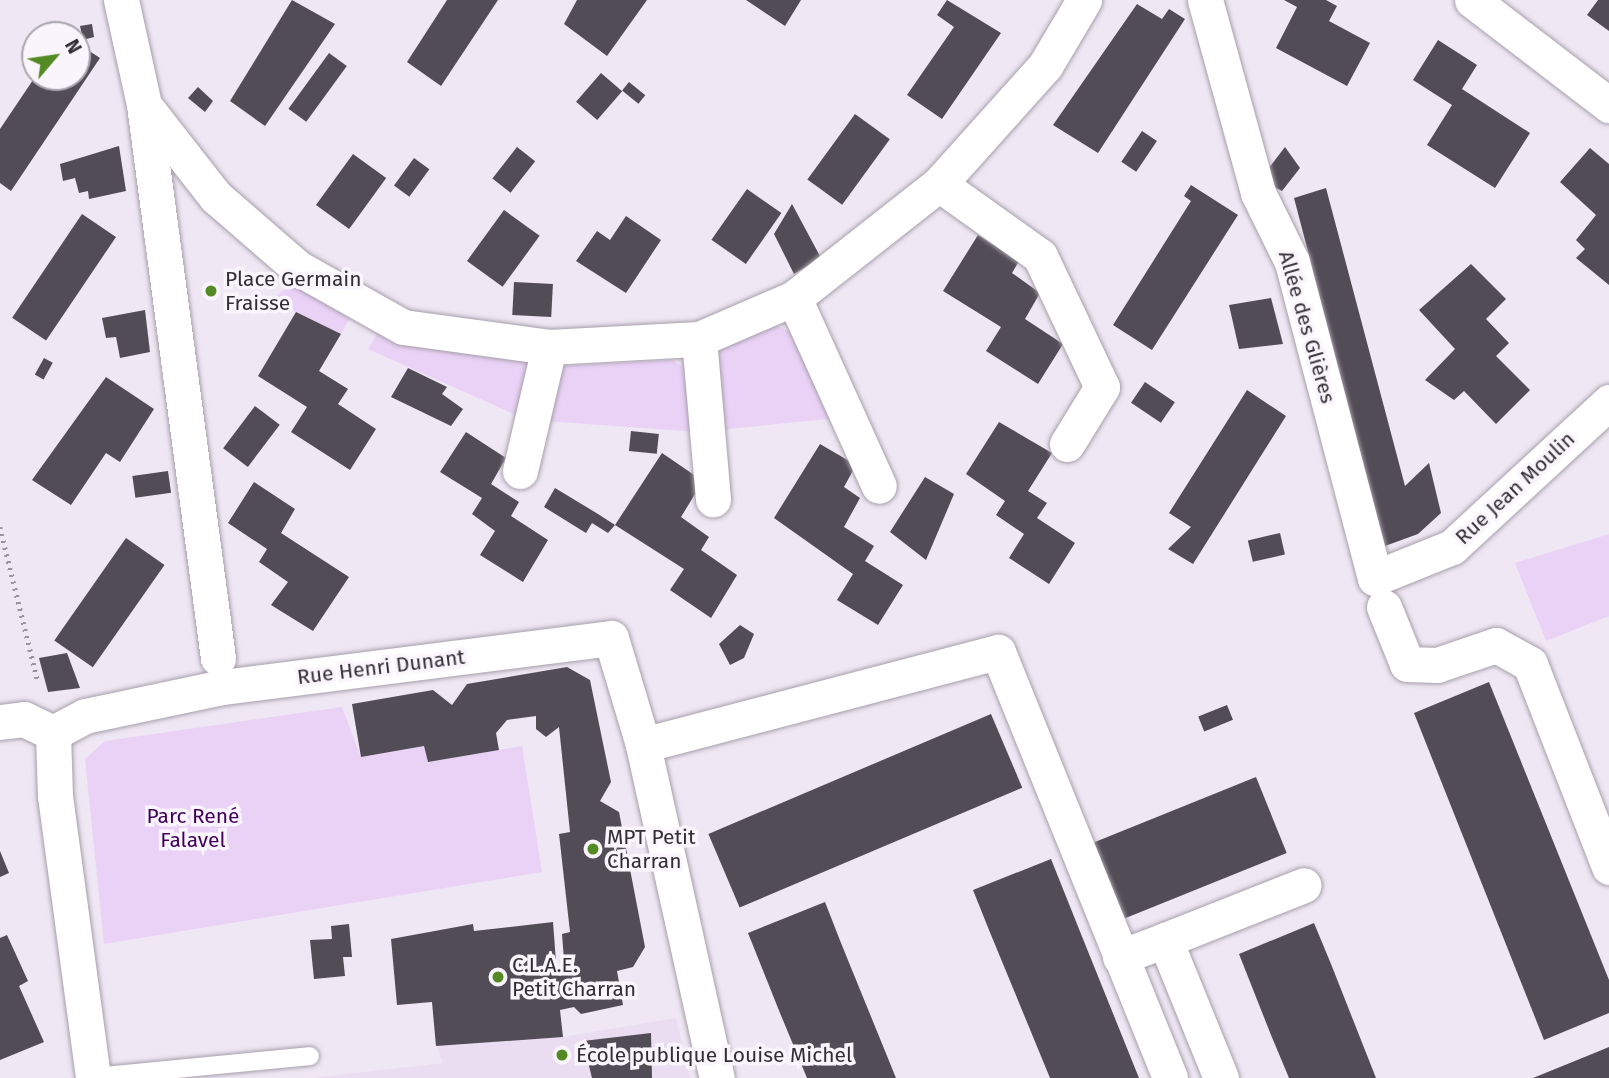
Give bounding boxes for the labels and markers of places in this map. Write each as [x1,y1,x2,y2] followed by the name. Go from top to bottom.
[225,266,362,316] place label: Place Germain Fraisse
[203,283,219,299] marker: Place Germain Fraisse
[607,824,696,874] place label: MPT Petit Charran
[585,841,601,857] marker: MPT Petit Charran
[512,952,636,1002] place label: C.L.A.E. Petit Charran
[490,969,506,985] marker: C.L.A.E. Petit Charran
[576,1042,852,1068] place label: École publique Louise Michel
[554,1047,570,1063] marker: École publique Louise Michel

